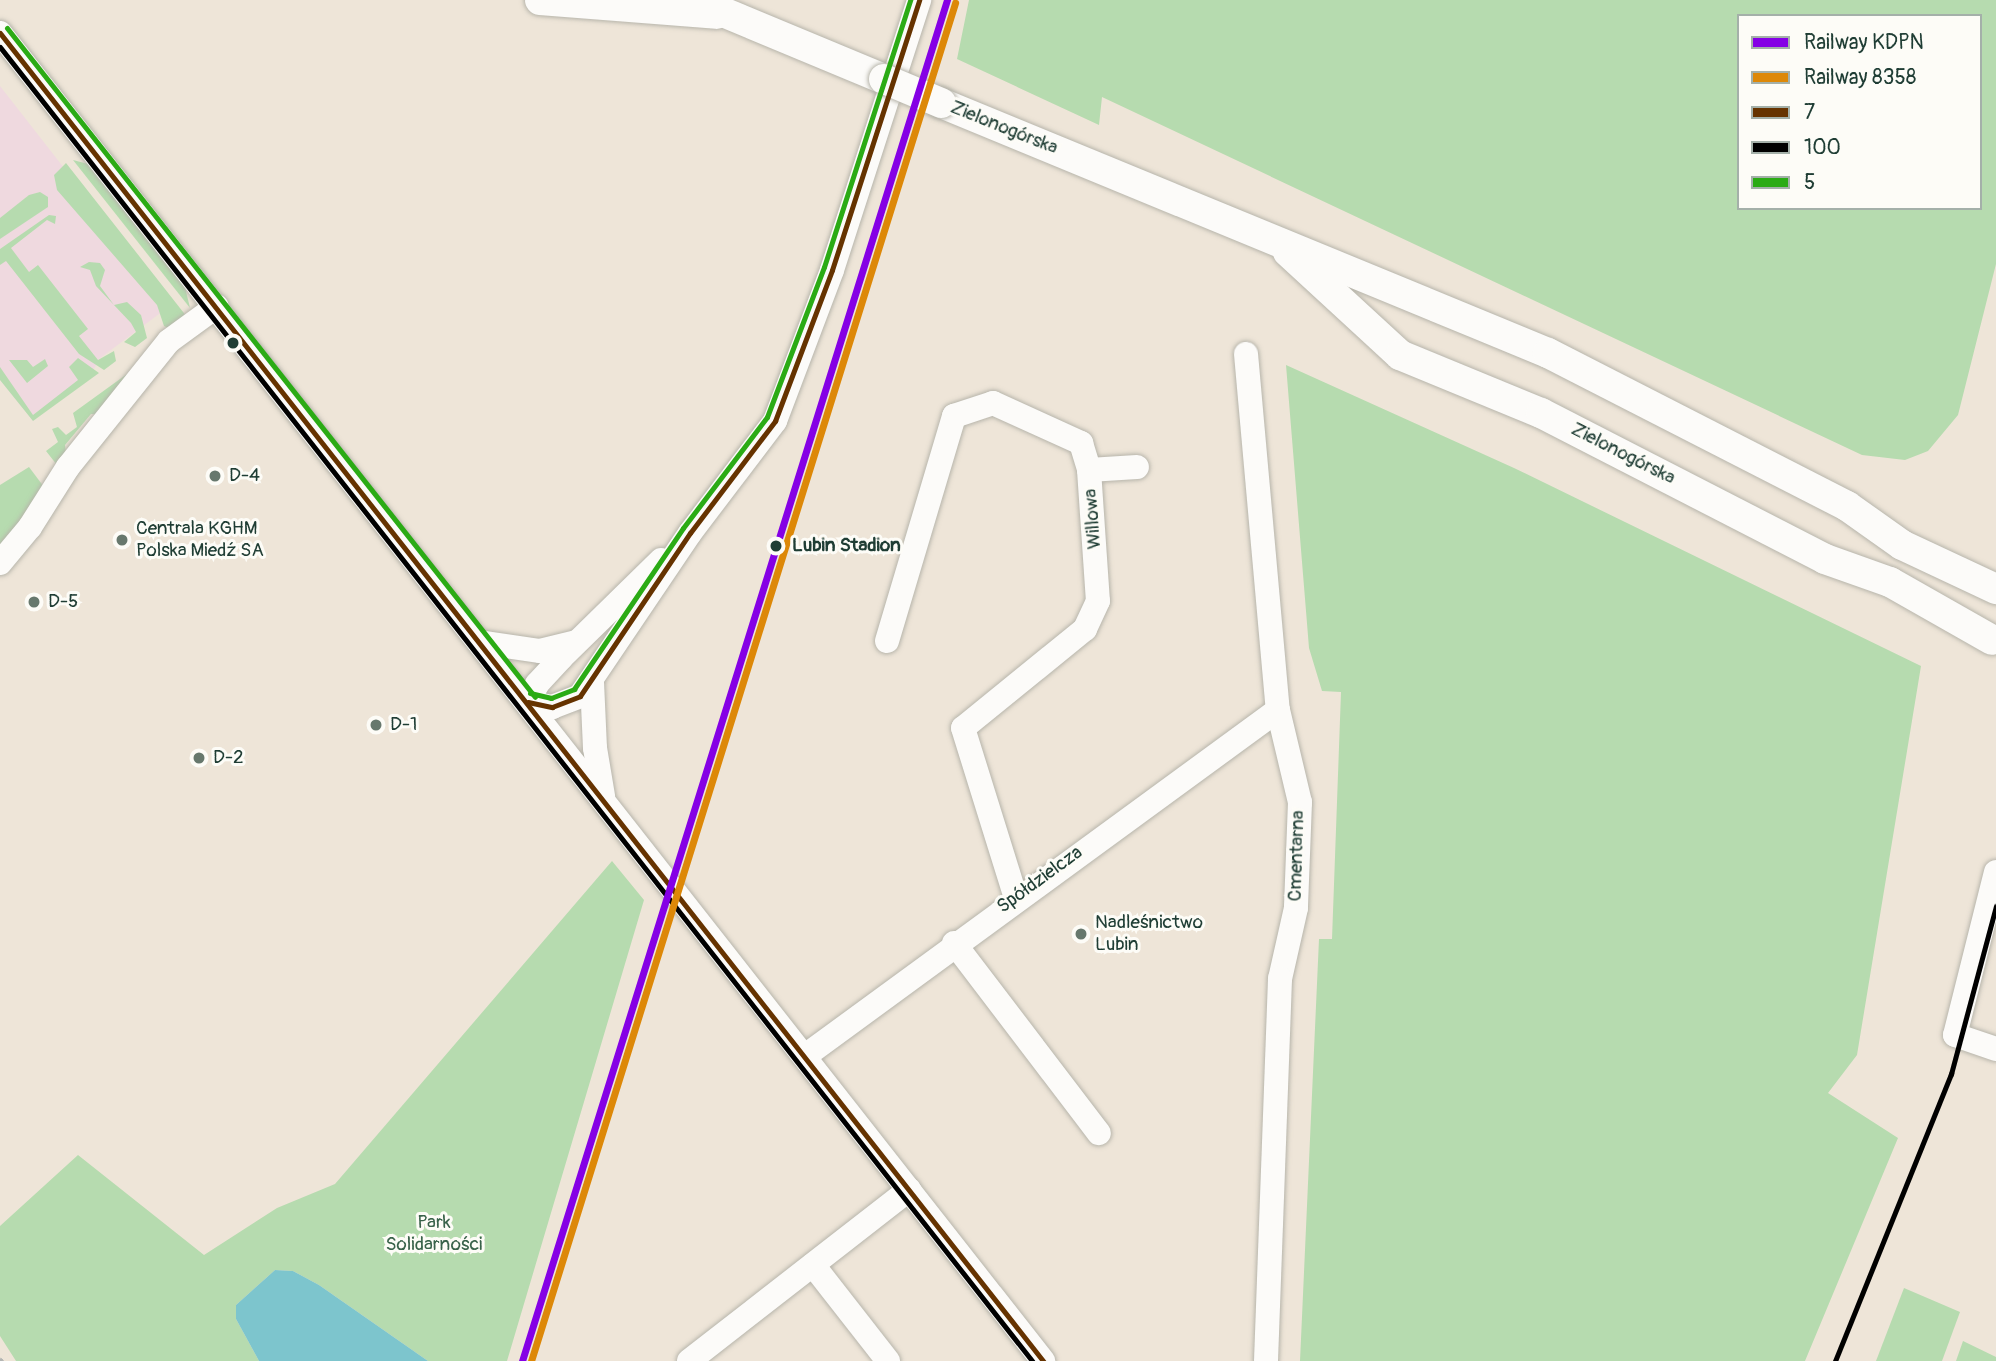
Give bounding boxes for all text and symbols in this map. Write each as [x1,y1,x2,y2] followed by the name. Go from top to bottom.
[1737,14,1982,210] legend
[1804,29,1924,56] text: Railway KDPN
[1804,64,1916,91] text: Railway 8358
[947,96,1061,160] street label: Zielonogórska
[1804,99,1815,126] text: 7
[1804,134,1841,161] text: 100
[1804,169,1815,196] text: 5
[226,336,240,350] unlabelled marker
[1567,418,1679,490] street label: Zielonogórska
[229,465,260,487] place label: D-4
[207,468,223,484] marker: D-4
[1080,488,1106,550] street label: Willowa
[136,518,264,562] place label: Centrala KGHM Polska Miedź SA
[114,532,130,548] marker: Centrala KGHM Polska Miedź SA
[792,535,901,557] place label: Lubin Stadion
[766,536,786,556] marker: Lubin Stadion
[48,591,78,613] place label: D-5
[26,594,42,610] marker: D-5
[390,714,417,736] place label: D-1
[368,717,384,733] marker: D-1
[213,747,244,769] place label: D-2
[191,750,207,766] marker: D-2
[1284,810,1310,902] street label: Cmentarna
[993,841,1087,919] street label: Spółdzielcza
[1095,912,1203,956] place label: Nadleśnictwo Lubin
[1073,926,1089,942] marker: Nadleśnictwo Lubin
[386,1212,482,1256] park label: Park Solidarności

